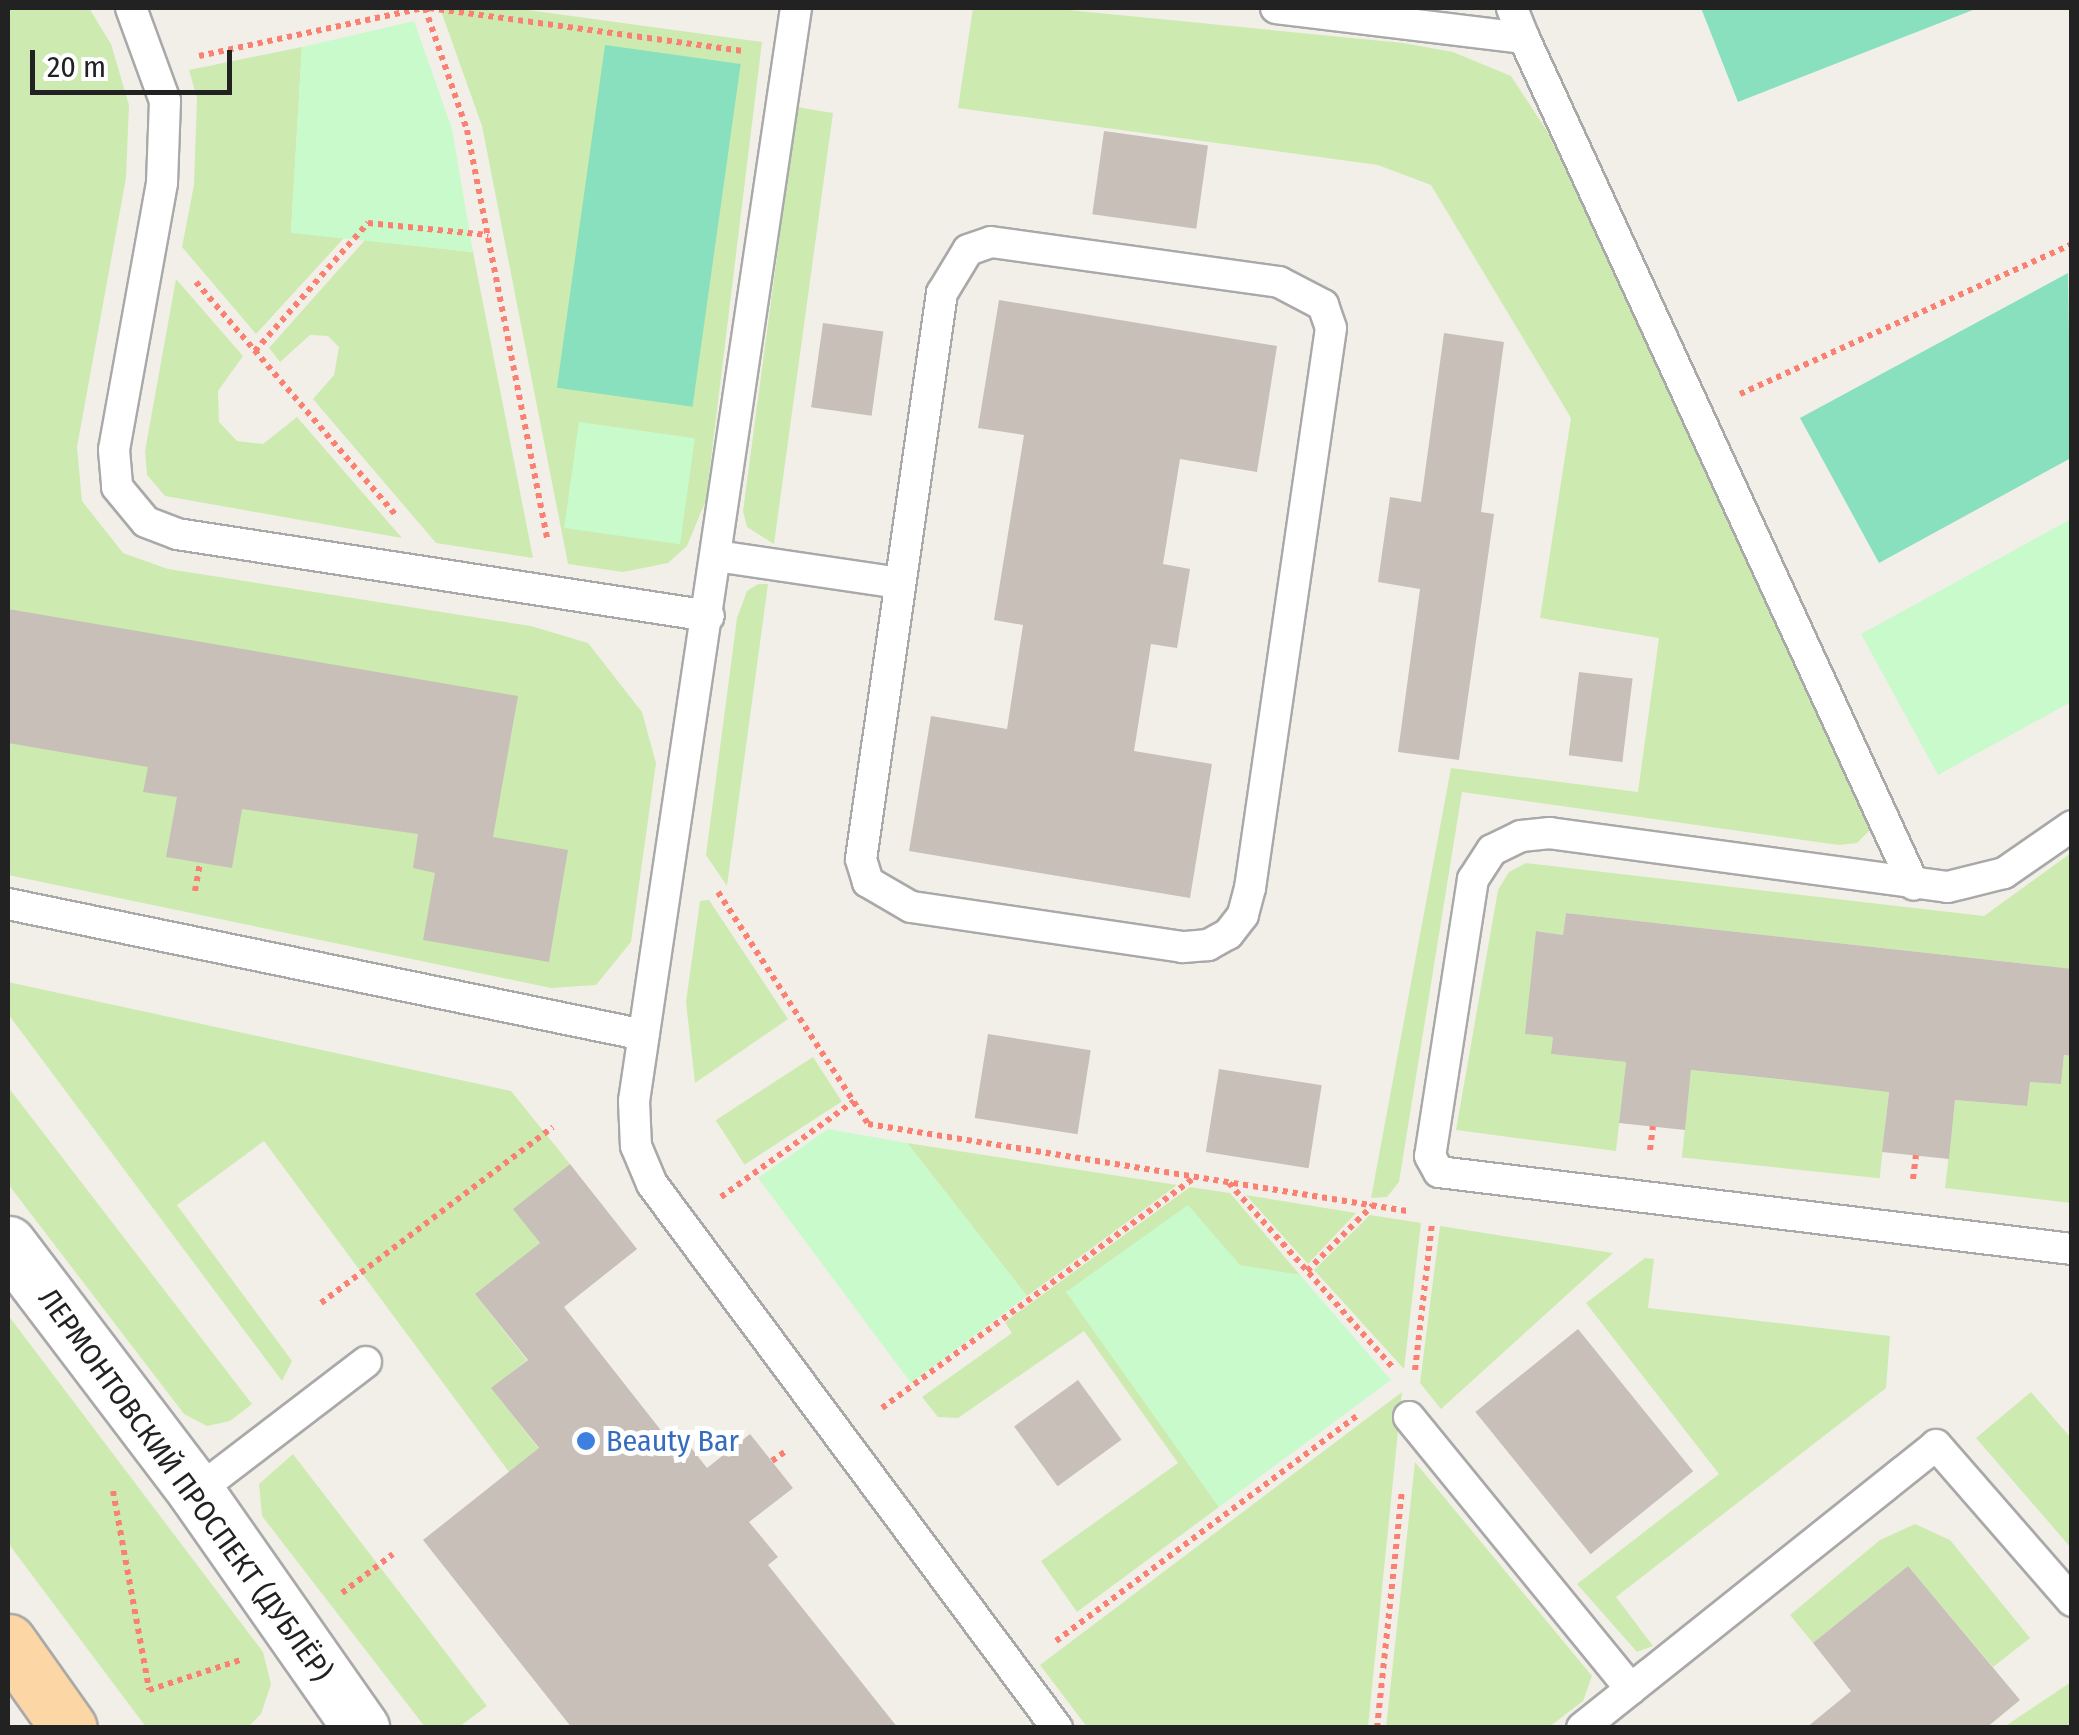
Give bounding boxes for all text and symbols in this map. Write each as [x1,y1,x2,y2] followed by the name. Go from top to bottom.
[35,30,238,92] scale bar
[47,49,106,85] text: 20 m
[30,1282,340,1688] street label: ЛЕРМОНТОВСКИЙ ПРОСПЕКТ (ДУБЛЁР)
[606,1423,739,1459] place label: Beauty Bar
[575,1430,597,1452] marker: Beauty Bar

